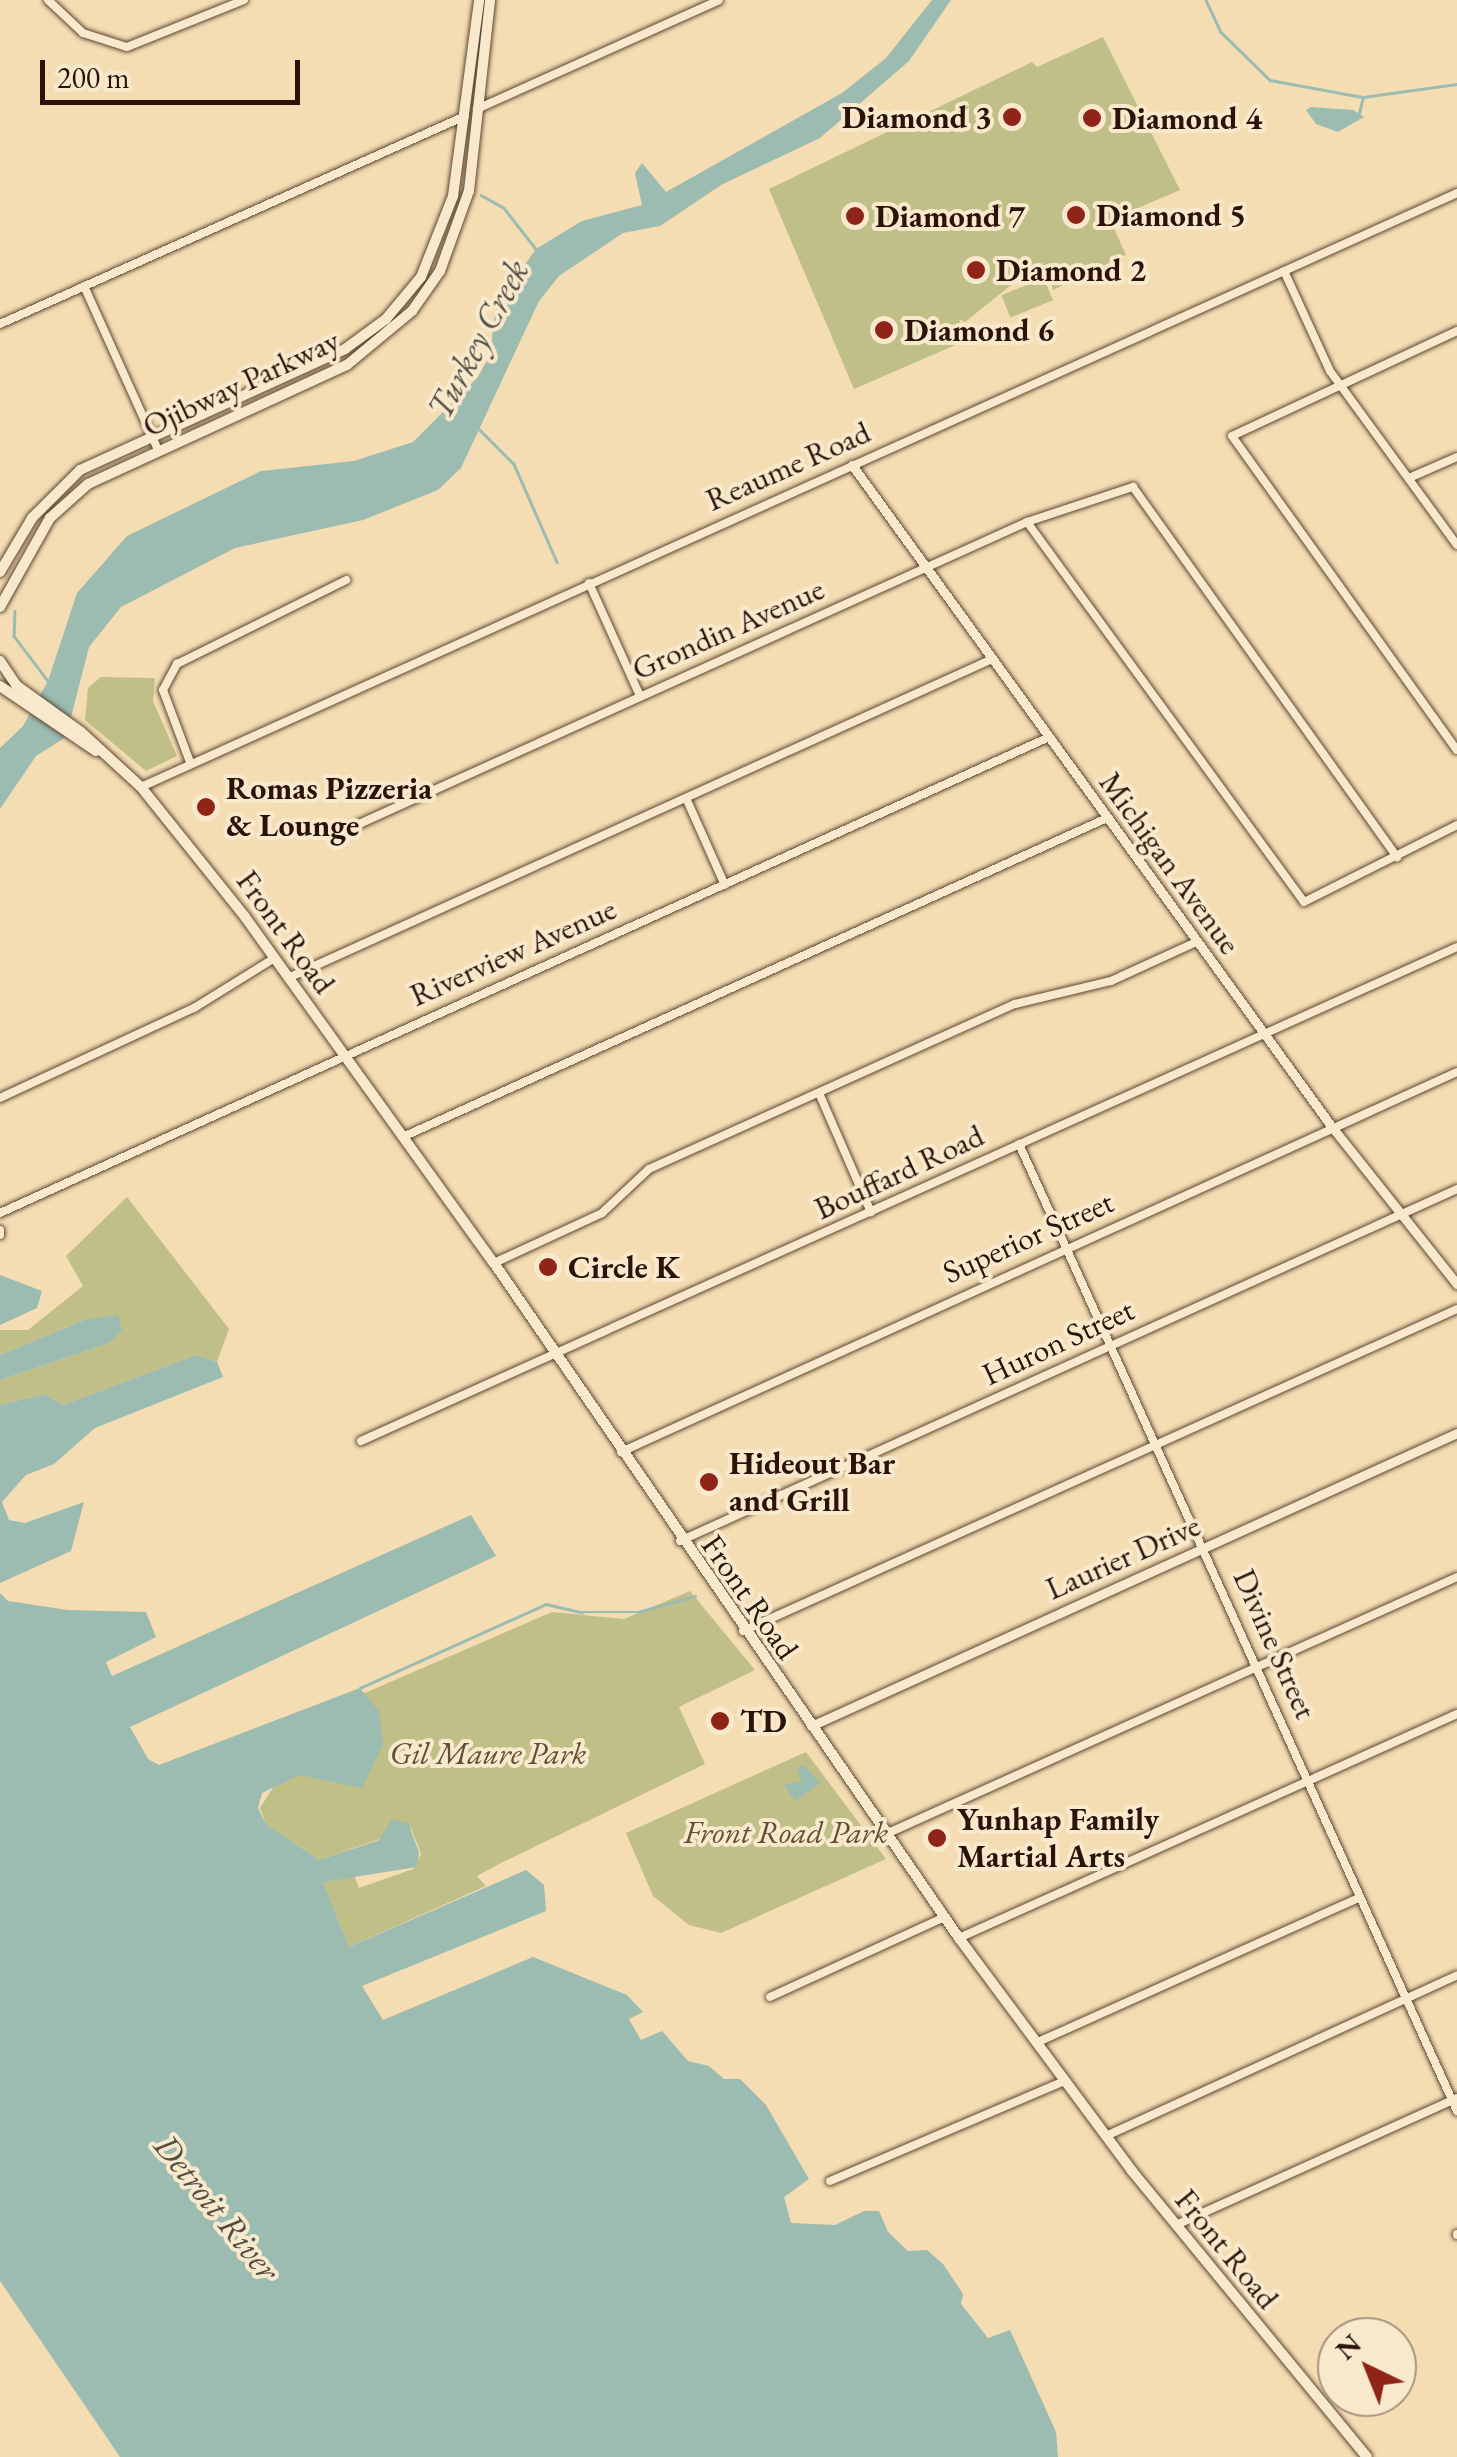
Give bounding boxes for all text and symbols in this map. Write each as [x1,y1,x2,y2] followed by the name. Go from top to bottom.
[45,40,305,102] scale bar
[57,58,130,97] text: 200 m
[842,98,992,136] place label: Diamond 3
[1112,99,1262,137] place label: Diamond 4
[1001,106,1023,128] marker: Diamond 3
[1081,107,1103,129] marker: Diamond 4
[1096,196,1246,234] place label: Diamond 5
[875,197,1025,235] place label: Diamond 7
[1065,204,1087,226] marker: Diamond 5
[844,205,866,227] marker: Diamond 7
[996,251,1146,289] place label: Diamond 2
[419,252,537,426] water label: Turkey Creek
[965,259,987,281] marker: Diamond 2
[904,311,1054,349] place label: Diamond 6
[873,319,895,341] marker: Diamond 6
[137,321,345,445] street label: Ojibway Parkway
[700,413,876,519] street label: Reaume Road
[626,570,830,688] street label: Grondin Avenue
[1091,764,1249,962] street label: Michigan Avenue
[226,770,432,845] place label: Romas Pizzeria & Lounge
[195,796,217,818] marker: Romas Pizzeria & Lounge
[228,863,344,1001] street label: Front Road
[404,889,622,1015] street label: Riverview Avenue
[808,1116,990,1228] street label: Bouffard Road
[937,1182,1119,1292] street label: Superior Street
[568,1248,680,1286] place label: Circle K
[537,1256,559,1278] marker: Circle K
[976,1290,1140,1394] street label: Huron Street
[729,1445,895,1520] place label: Hideout Bar and Grill
[698,1471,720,1493] marker: Hideout Bar and Grill
[1040,1506,1206,1608] street label: Laurier Drive
[693,1527,807,1667] street label: Front Road
[1225,1563,1325,1725] street label: Divine Street
[740,1702,787,1740] place label: TD
[709,1710,731,1732] marker: TD
[390,1734,586,1772] park label: Gil Maure Park
[957,1801,1159,1876] place label: Yunhap Family Martial Arts
[684,1813,888,1851] park label: Front Road Park
[926,1827,948,1849] marker: Yunhap Family Martial Arts
[145,2125,289,2289] water label: Detroit River
[1167,2181,1287,2317] street label: Front Road
[1317,2317,1417,2417] north arrow
[1327,2326,1368,2367] text: N

